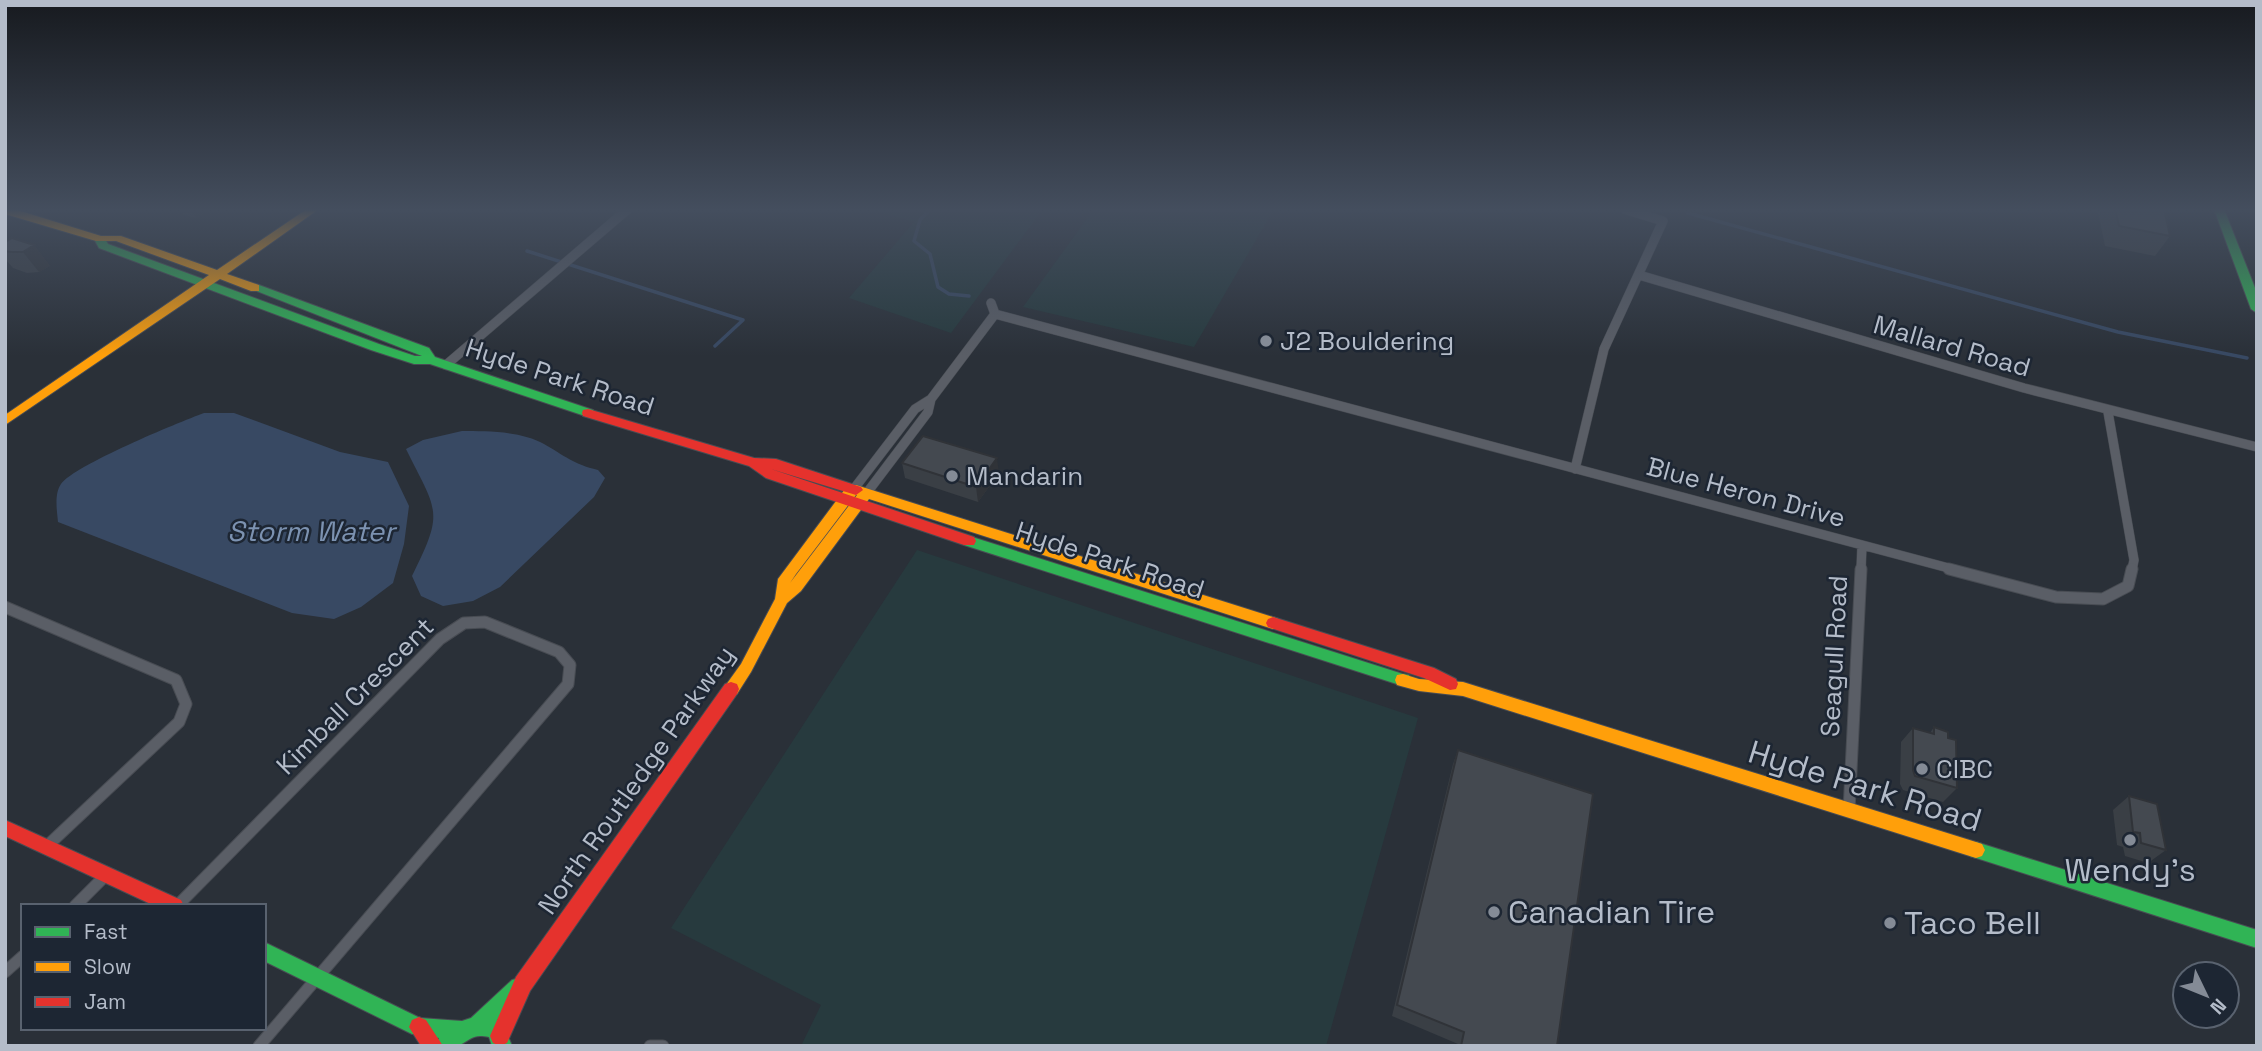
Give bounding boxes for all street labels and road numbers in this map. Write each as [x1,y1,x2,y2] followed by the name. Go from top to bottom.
[1870,307,2034,385] street label: Mallard Road
[461,330,659,424] street label: Hyde Park Road
[1643,449,1849,535] street label: Blue Heron Drive
[1011,513,1209,607] street label: Hyde Park Road
[1813,574,1855,738] street label: Seagull Road
[269,610,441,782] street label: Kimball Crescent
[530,639,742,921] street label: North Routledge Parkway
[1744,732,1986,840] street label: Hyde Park Road

